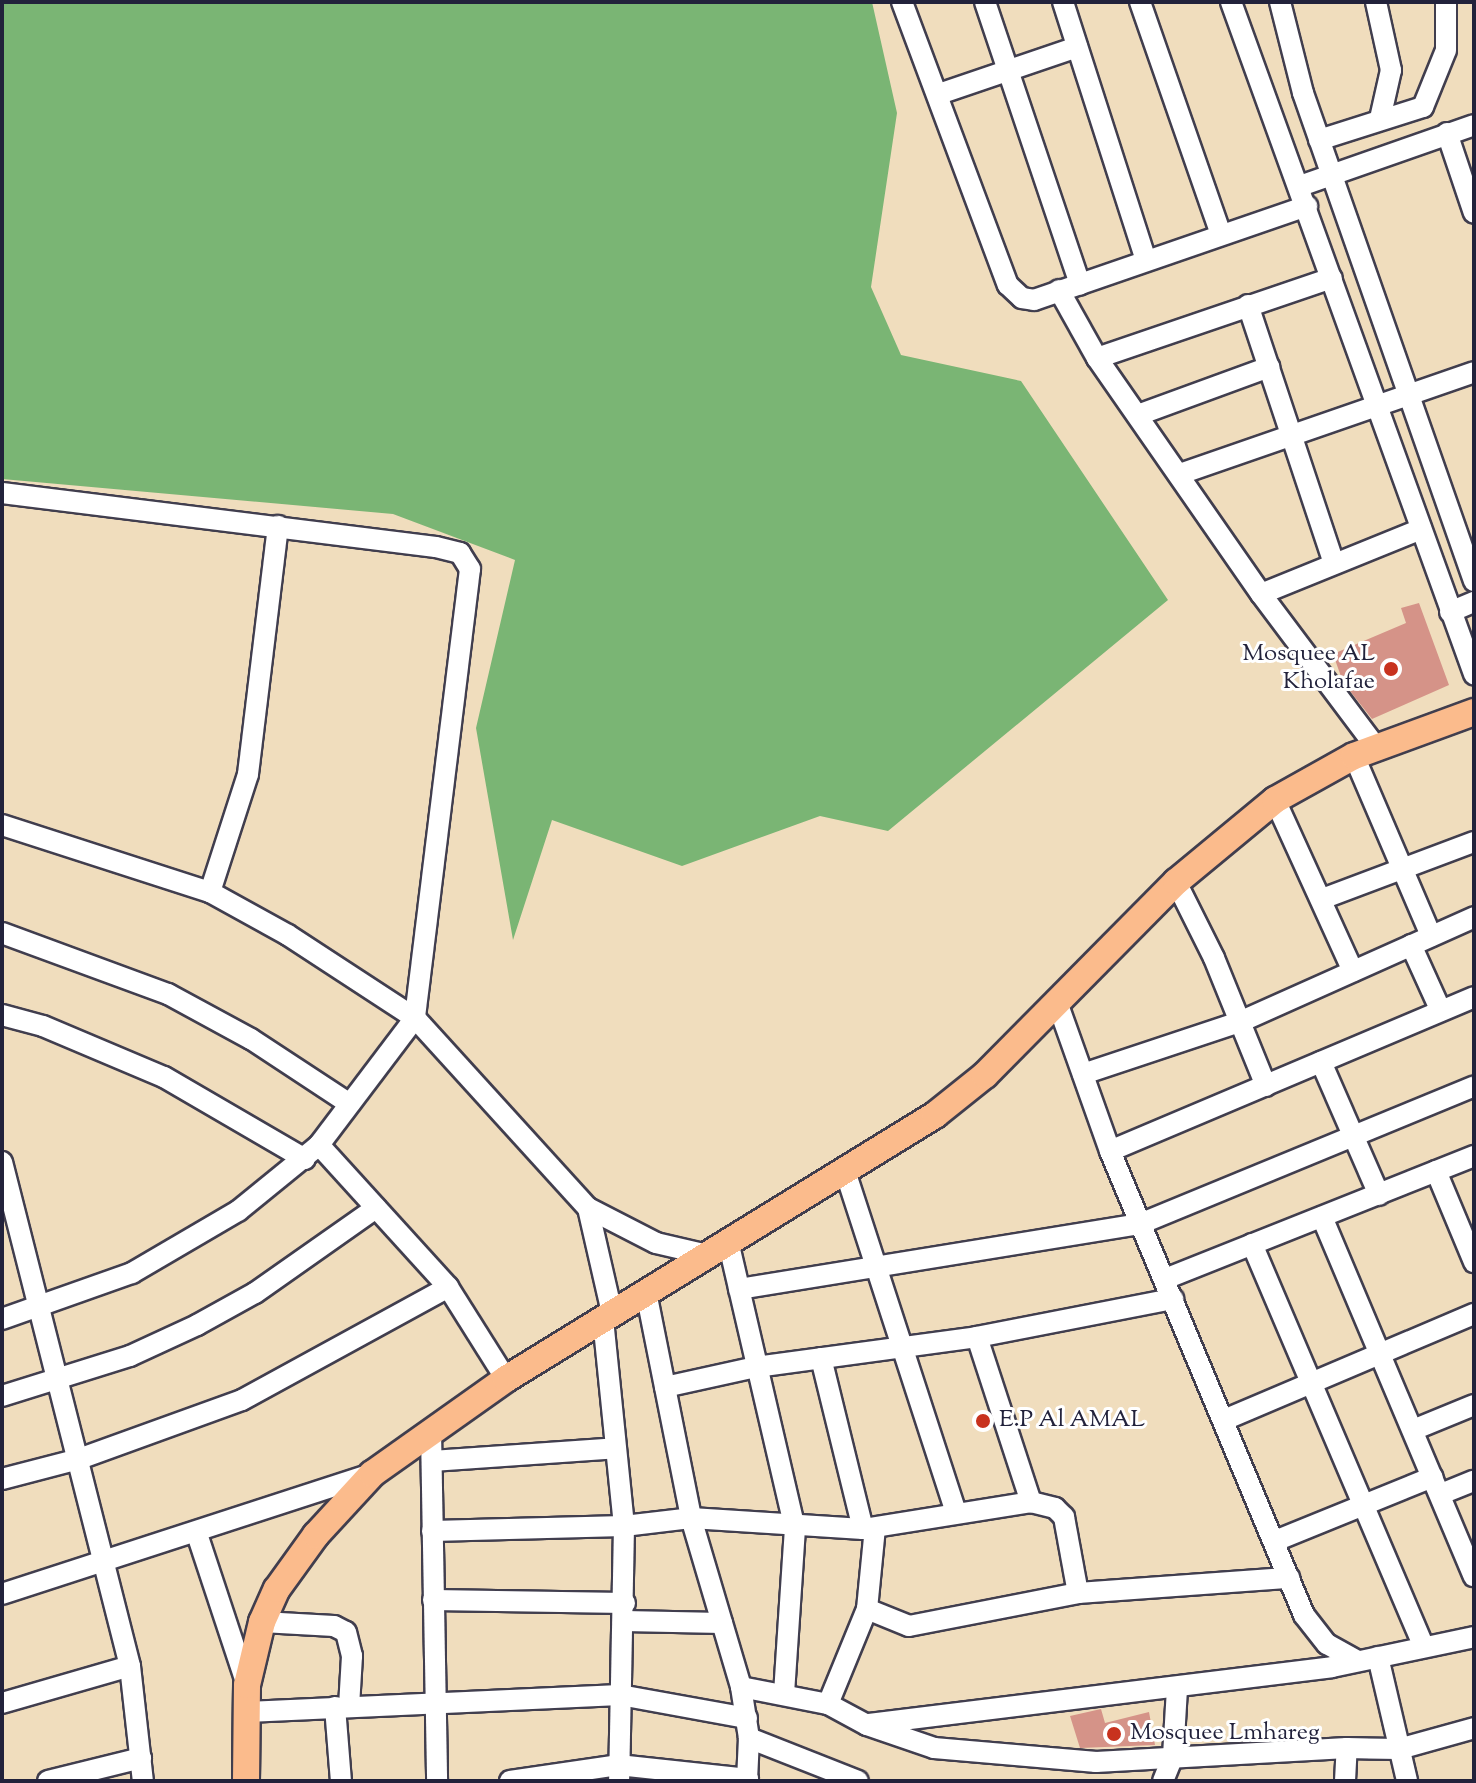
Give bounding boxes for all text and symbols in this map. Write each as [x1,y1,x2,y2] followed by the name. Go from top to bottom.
[1242,641,1375,697] place label: Mosquee AL Kholafae
[1382,660,1400,678] marker: Mosquee AL Kholafae
[999,1407,1145,1435] place label: E.P Al AMAL
[974,1412,992,1430] marker: E.P Al AMAL
[1130,1720,1320,1748] place label: Mosquee Lmhareg
[1105,1725,1123,1743] marker: Mosquee Lmhareg

